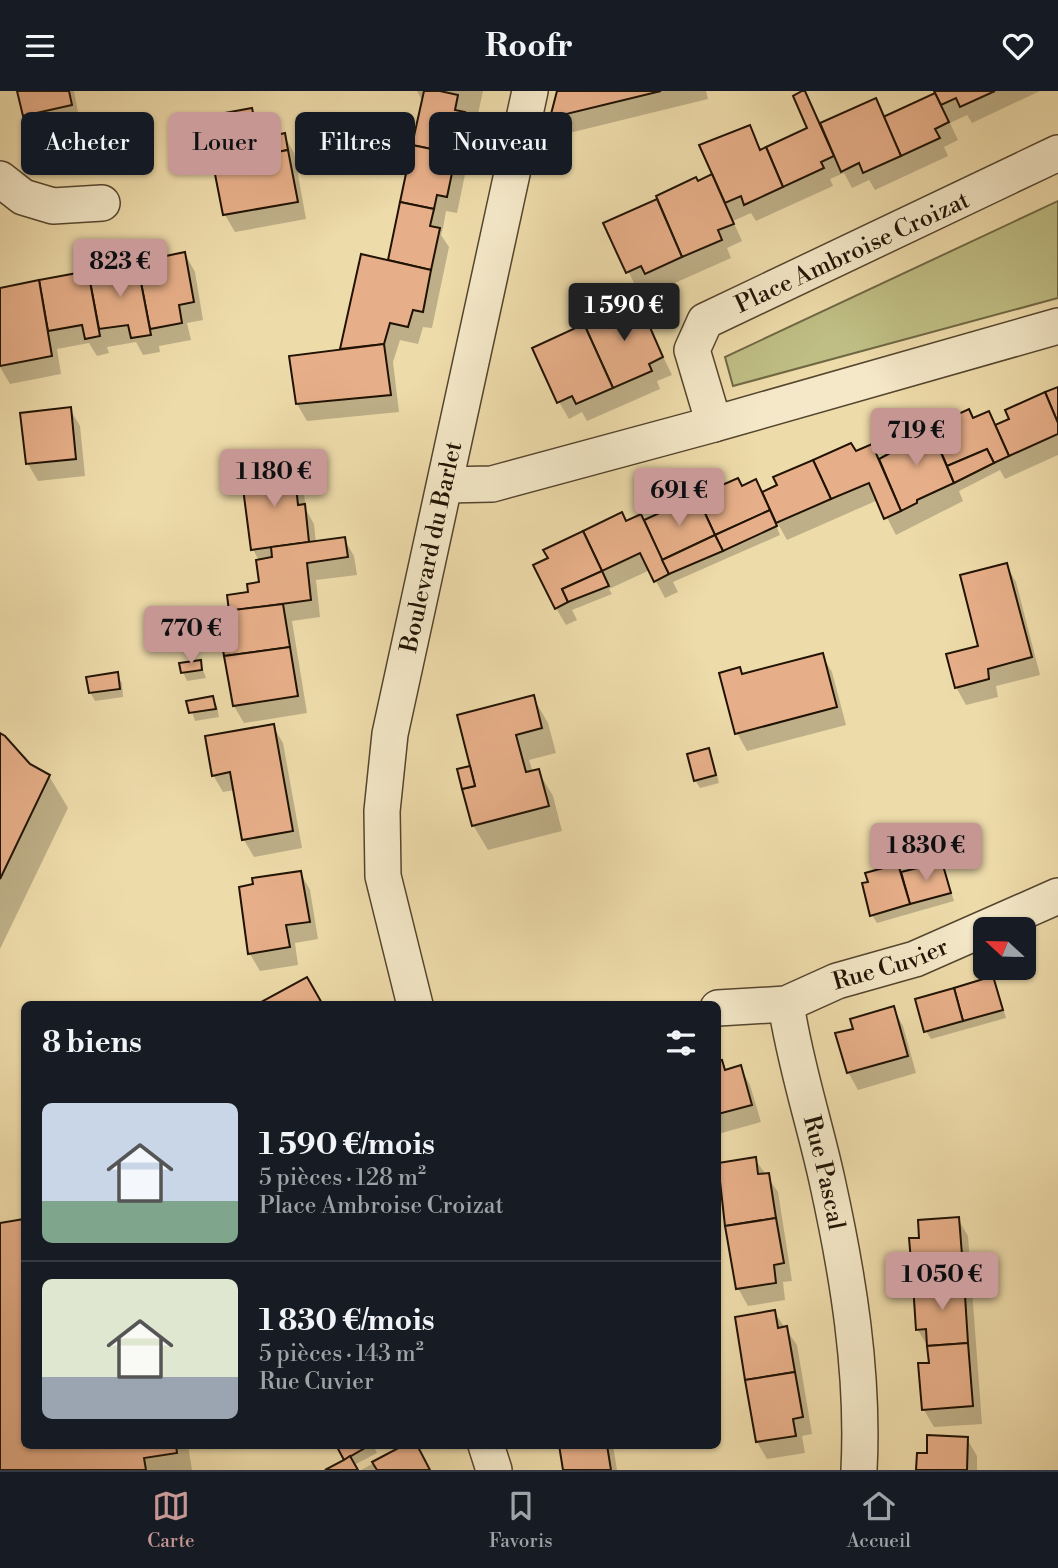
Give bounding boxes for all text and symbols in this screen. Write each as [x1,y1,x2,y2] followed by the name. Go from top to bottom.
[485,26,573,66] text: Roofr
[21,27,59,65] icon: menu
[999,27,1037,65] icon: heart
[21,112,154,175] chip: Acheter
[168,112,281,175] chip: Louer
[295,112,415,175] chip: Filtres
[429,112,572,175] chip: Nouveau
[730,185,975,320] street label: Place Ambroise Croizat
[71,239,169,299] pin: 823 €
[89,248,151,276] text: 823 €
[559,283,689,343] pin: 1 590 €
[585,292,663,320] text: 1 590 €
[867,409,965,468] pin: 719 €
[887,417,945,445] text: 719 €
[394,438,469,656] street label: Boulevard du Barlet
[209,449,339,509] pin: 1 180 €
[236,458,312,486] text: 1 180 €
[630,469,728,528] pin: 691 €
[650,477,708,505] text: 691 €
[142,607,240,666] pin: 770 €
[160,615,222,643] text: 770 €
[861,823,991,883] pin: 1 830 €
[887,832,965,860] text: 1 830 €
[973,917,1036,980] north arrow
[973,917,1036,980] map controls
[829,932,953,997] street label: Rue Cuvier
[42,1024,142,1062] text: 8 biens
[662,1024,700,1062] icon: filters
[796,1112,851,1233] street label: Rue Pascal
[259,1126,435,1164] text: 1 590 €/mois
[98,1131,182,1215] icon: home
[259,1164,426,1192] text: 5 pièces · 128 m²
[259,1192,504,1220] text: Place Ambroise Croizat
[877,1253,1007,1312] pin: 1 050 €
[901,1261,983,1289] text: 1 050 €
[259,1302,435,1340] text: 1 830 €/mois
[98,1307,182,1391] icon: home
[259,1340,424,1368] text: 5 pièces · 143 m²
[259,1368,374,1396] text: Rue Cuvier
[147,1487,195,1553] tab: Carte
[489,1487,553,1553] tab: Favoris
[847,1487,911,1553] tab: Accueil

